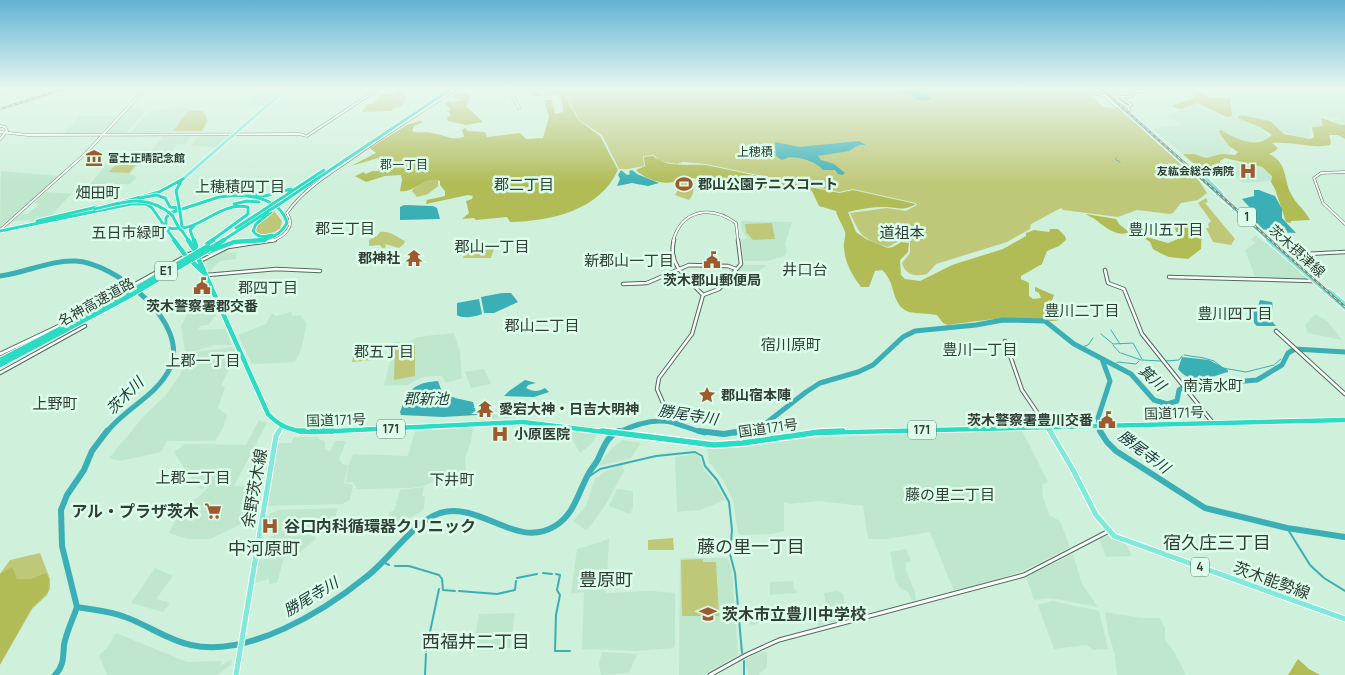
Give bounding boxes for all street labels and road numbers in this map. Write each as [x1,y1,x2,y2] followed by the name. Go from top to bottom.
[1238,208,1256,226] road number: 1
[1265,220,1330,281] street label: 茨木摂津線
[155,262,177,280] road number: E1
[54,273,137,330] street label: 名神高速道路
[1144,402,1204,423] street label: 国道171号
[306,409,366,430] street label: 国道171号
[737,414,799,441] street label: 国道171号
[377,419,405,438] road number: 171
[908,420,936,440] road number: 171
[236,447,272,529] street label: 余野茨木線
[1231,556,1313,604] street label: 茨木能勢線
[1191,558,1209,576] road number: 4

